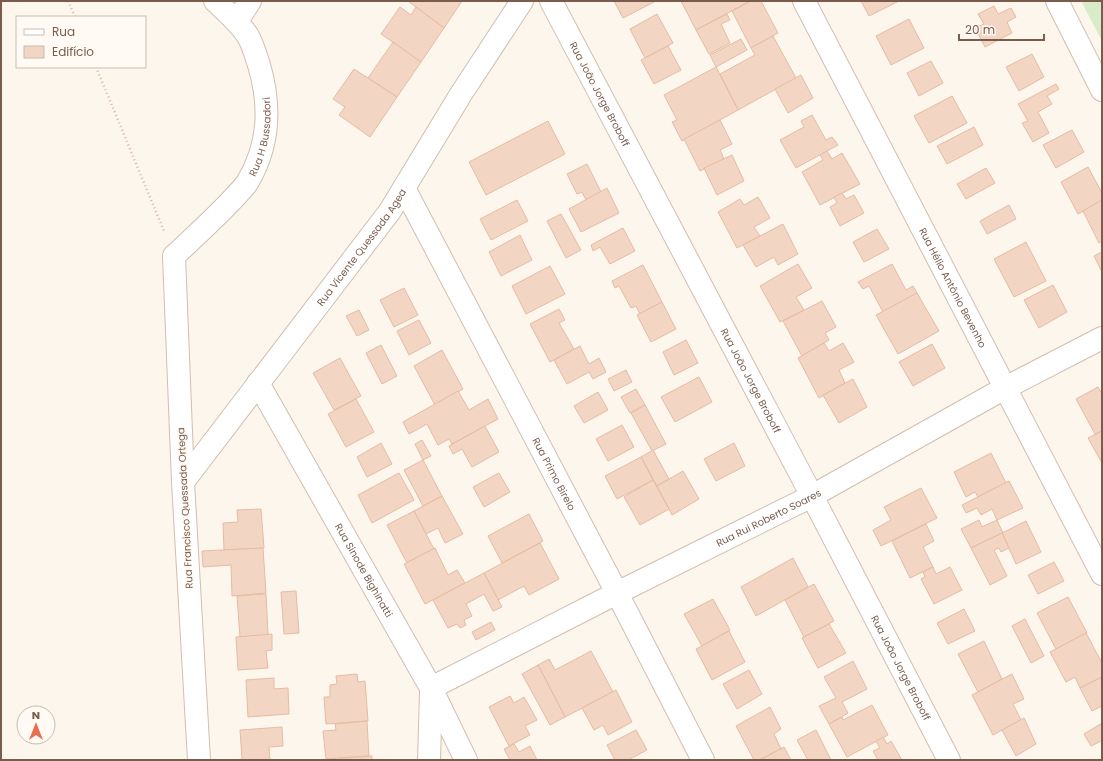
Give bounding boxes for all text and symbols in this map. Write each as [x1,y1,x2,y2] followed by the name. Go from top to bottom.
[16,16,146,68] legend
[959,16,1044,42] scale bar
[965,21,995,38] text: 20 m
[52,23,75,40] text: Rua
[566,39,634,149] street label: Rua João Jorge Broboff
[52,43,94,60] text: Edifício
[245,97,274,179] street label: Rua H Bussadori
[313,185,410,309] street label: Rua Vicente Quessada Agea
[916,225,991,350] street label: Rua Hélio Antônio Bevenho
[717,325,785,436] street label: Rua João Jorge Broboff
[173,427,197,589] street label: Rua Francisco Quessada Ortega
[529,435,580,513] street label: Rua Primo Birelo
[713,485,824,550] street label: Rua Rui Roberto Soares
[331,520,397,620] street label: Rua Sinode Bighinatti
[868,612,935,723] street label: Rua João Jorge Broboff
[16,705,56,745] north arrow
[32,707,40,723] text: N

